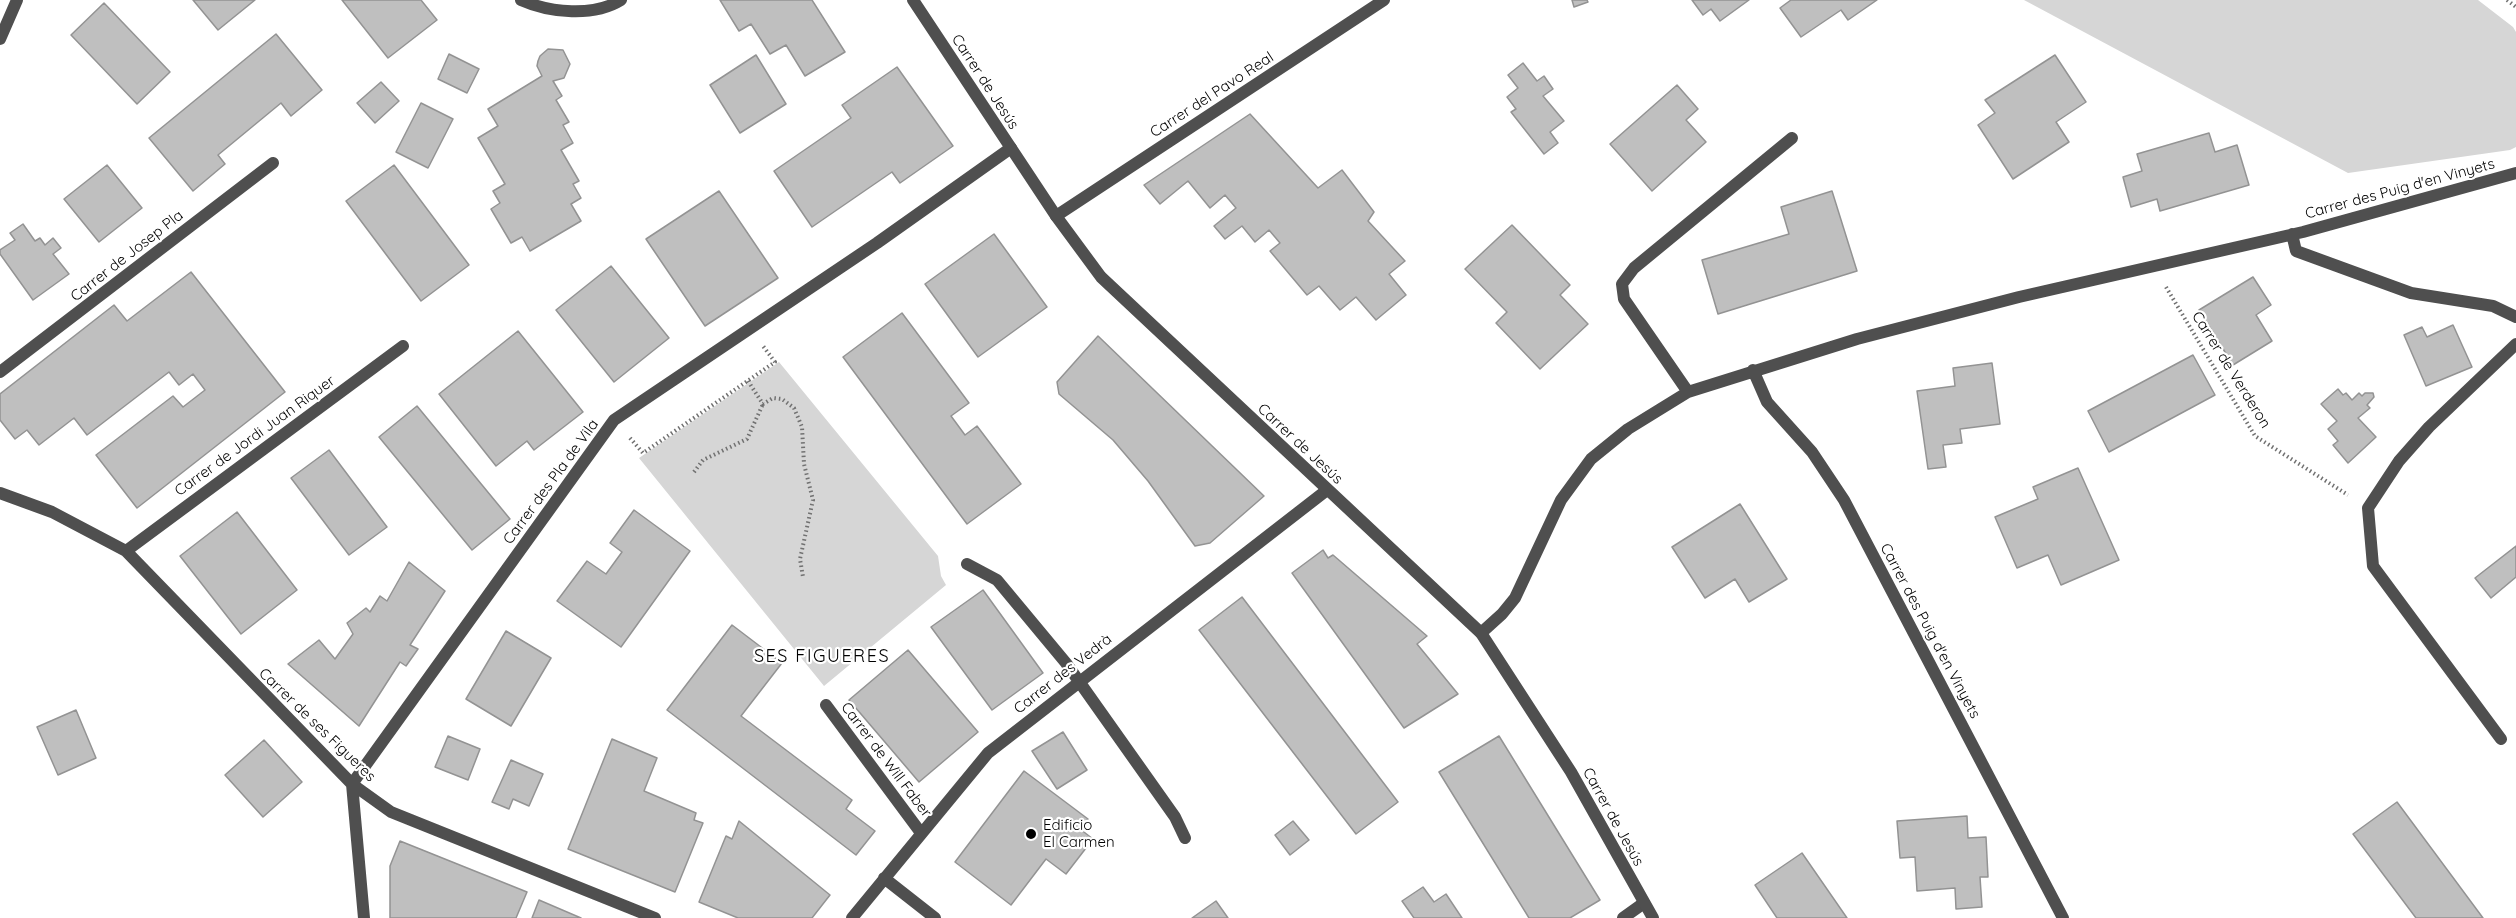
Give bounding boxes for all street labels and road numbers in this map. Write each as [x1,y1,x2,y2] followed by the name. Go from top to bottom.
[948,31,1022,133] street label: Carrer de Jesús
[1147,48,1277,142] street label: Carrer del Pavo Real
[2303,155,2497,223] street label: Carrer des Puig d'en Vinyets
[67,206,187,306] street label: Carrer de Josep Pla
[2188,308,2274,432] street label: Carrer de Verderon
[171,372,339,500] street label: Carrer de Jordi Juan Riquer
[1254,400,1346,488] street label: Carrer de Jesús
[500,416,602,548] street label: Carrer des Pla de Vila
[1876,540,1984,722] street label: Carrer des Puig d'en Vinyets
[1011,630,1115,718] street label: Carrer des Vedrà
[255,664,379,786] street label: Carrer de ses Figueres
[837,699,935,821] street label: Carrer de Will Faber
[1579,765,1647,869] street label: Carrer de Jesús

